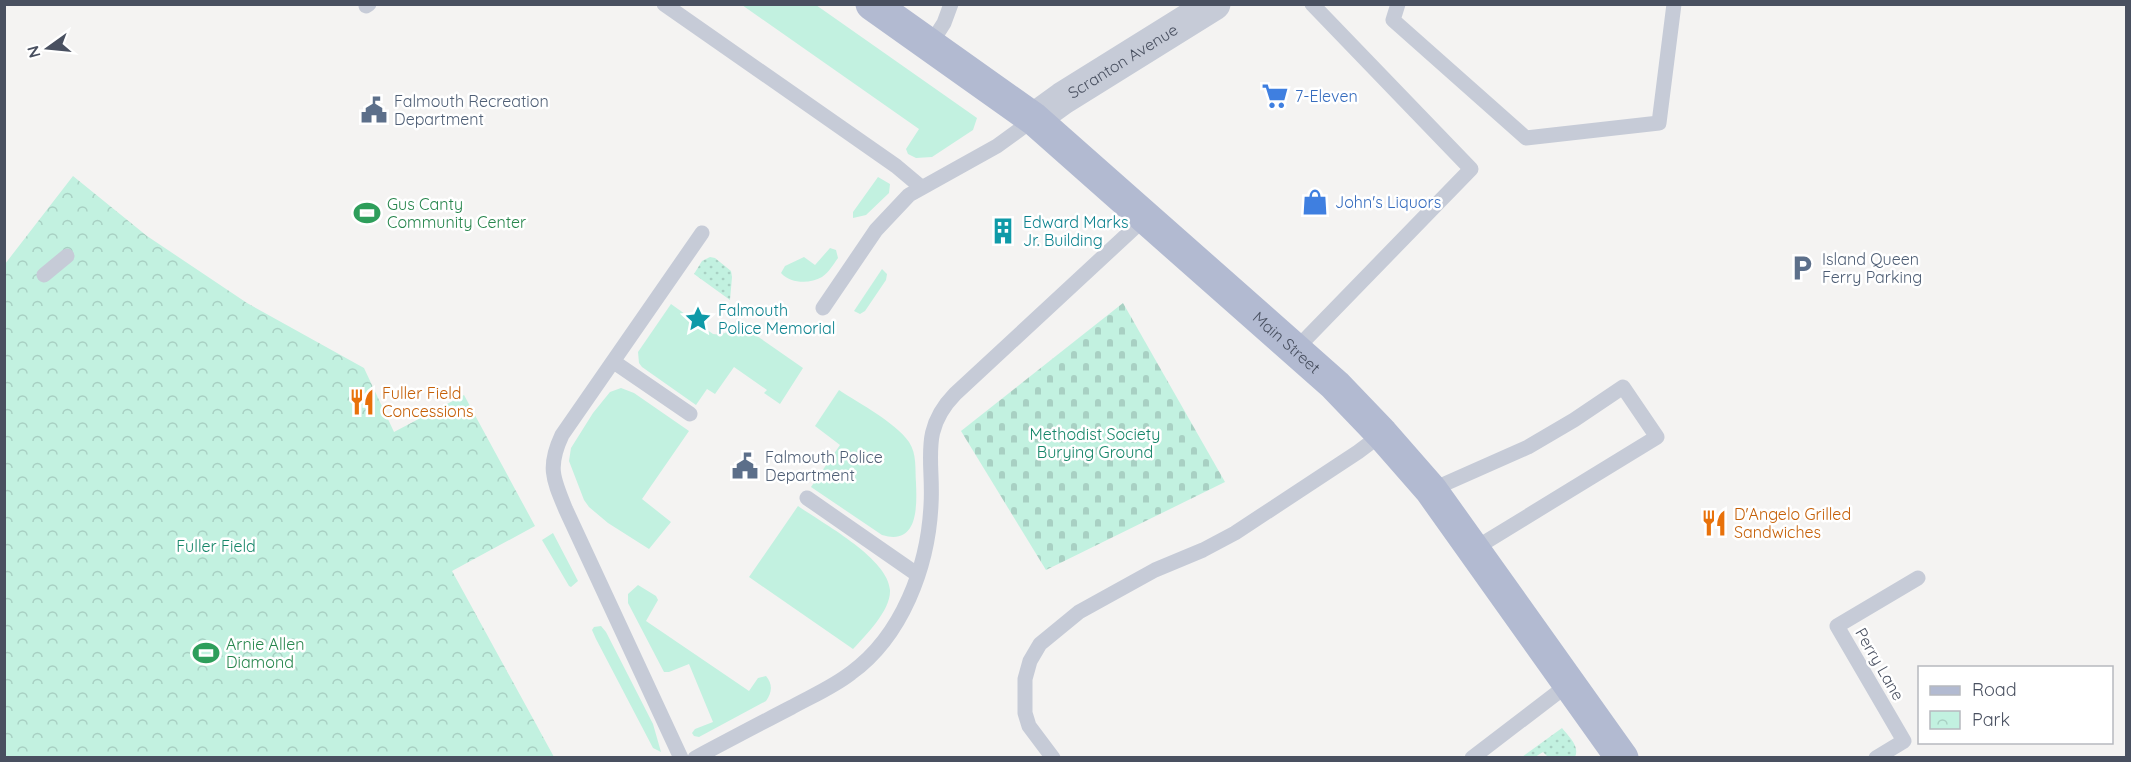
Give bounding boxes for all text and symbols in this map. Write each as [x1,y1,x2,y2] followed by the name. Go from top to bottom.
[18,18,78,78] north arrow
[1064,19,1181,103] street label: Scranton Avenue
[22,44,45,60] text: N
[1260,81,1290,111] supermarket icon: 7-Eleven
[1295,86,1358,106] place label: 7-Eleven
[394,91,549,129] place label: Falmouth Recreation Department
[359,95,389,125] public building icon: Falmouth Recreation Department
[1300,187,1330,217] shop icon: John's Liquors
[1335,192,1441,212] place label: John's Liquors
[387,194,526,232] place label: Gus Canty Community Center
[352,198,382,228] sports icon: Gus Canty Community Center
[1023,212,1128,250] place label: Edward Marks Jr. Building
[988,216,1018,246] building icon: Edward Marks Jr. Building
[1822,249,1922,287] place label: Island Queen Ferry Parking
[1787,253,1817,283] parking icon: Island Queen Ferry Parking
[718,300,835,338] place label: Falmouth Police Memorial
[683,304,713,334] place icon: Falmouth Police Memorial
[1249,307,1325,378] street label: Main Street
[382,383,474,421] place label: Fuller Field Concessions
[347,387,377,417] restaurant icon: Fuller Field Concessions
[1030,424,1160,462] park label: Methodist Society Burying Ground
[765,447,883,485] place label: Falmouth Police Department
[730,451,760,481] public building icon: Falmouth Police Department
[1734,504,1851,542] place label: D'Angelo Grilled Sandwiches
[1699,508,1729,538] restaurant icon: D'Angelo Grilled Sandwiches
[176,536,256,556] park label: Fuller Field
[1851,624,1909,704] street label: Perry Lane
[226,634,304,672] place label: Arnie Allen Diamond
[191,638,221,668] sports icon: Arnie Allen Diamond
[1918,666,2113,744] legend
[1972,678,2017,701] text: Road
[1972,708,2010,731] text: Park

